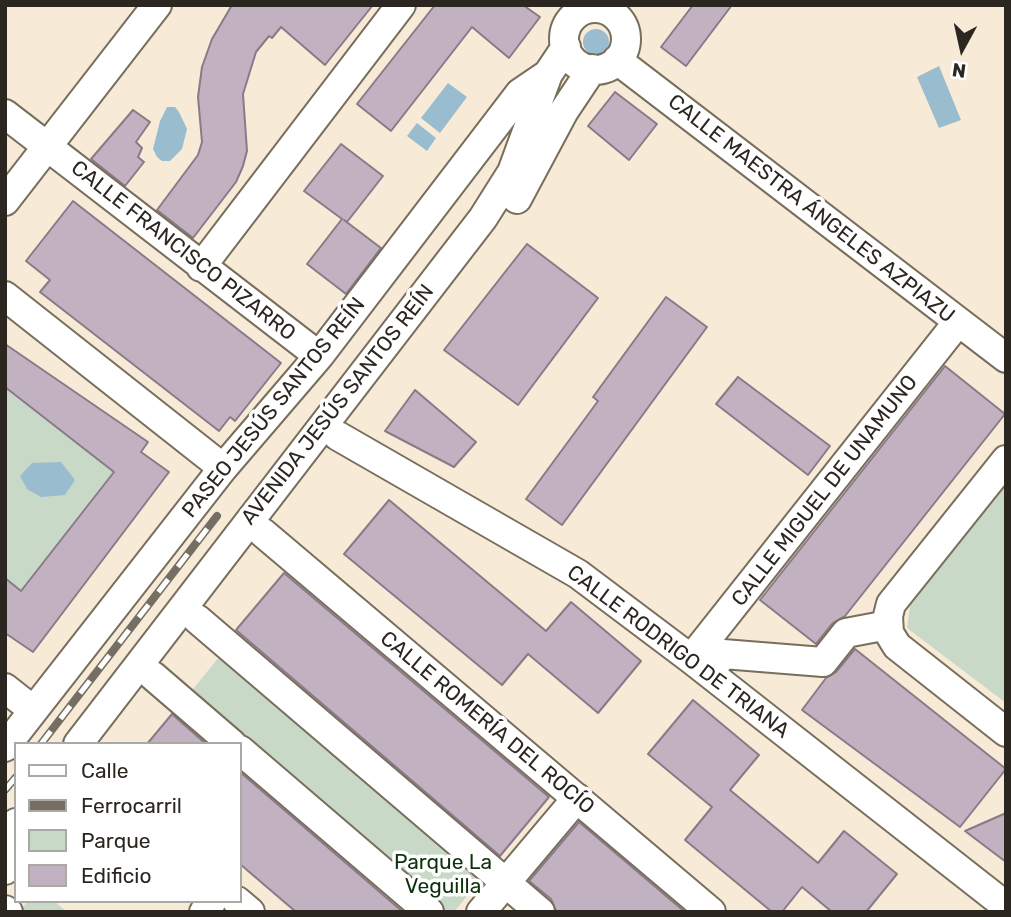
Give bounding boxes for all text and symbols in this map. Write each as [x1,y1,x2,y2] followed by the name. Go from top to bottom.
[927,14,997,84] north arrow
[951,58,967,83] text: N
[663,89,959,329] street label: CALLE MAESTRA ÁNGELES AZPIAZU
[66,156,300,346] street label: CALLE FRANCISCO PIZARRO
[236,280,440,530] street label: AVENIDA JESÚS SANTOS REÍN
[177,293,371,523] street label: PASEO JESÚS SANTOS REÍN
[727,370,923,612] street label: CALLE MIGUEL DE UNAMUNO
[562,560,794,744] street label: CALLE RODRIGO DE TRIANA
[375,626,599,820] street label: CALLE ROMERÍA DEL ROCÍO
[14,742,242,903] legend
[81,758,129,783] text: Calle
[81,793,182,818] text: Ferrocarril
[81,828,151,853] text: Parque
[394,850,492,900] park label: Parque La Veguilla
[81,863,151,888] text: Edificio

